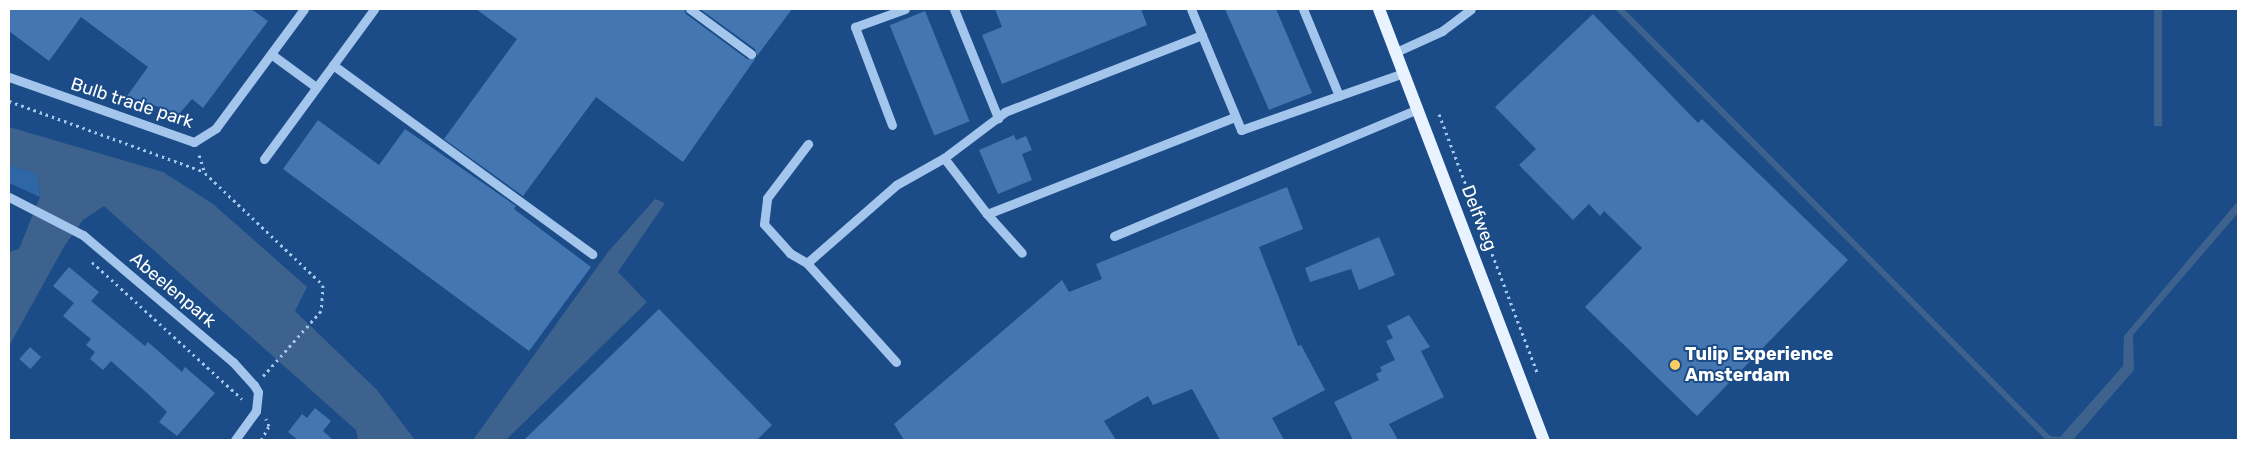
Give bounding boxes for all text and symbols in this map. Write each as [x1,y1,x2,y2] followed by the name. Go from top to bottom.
[68,73,196,133] street label: Bulb trade park
[1457,182,1501,254] street label: Delfweg
[126,248,220,332] street label: Abeelenpark
[1685,344,1834,386] place label: Tulip Experience Amsterdam
[1669,359,1681,371] marker: Tulip Experience Amsterdam

